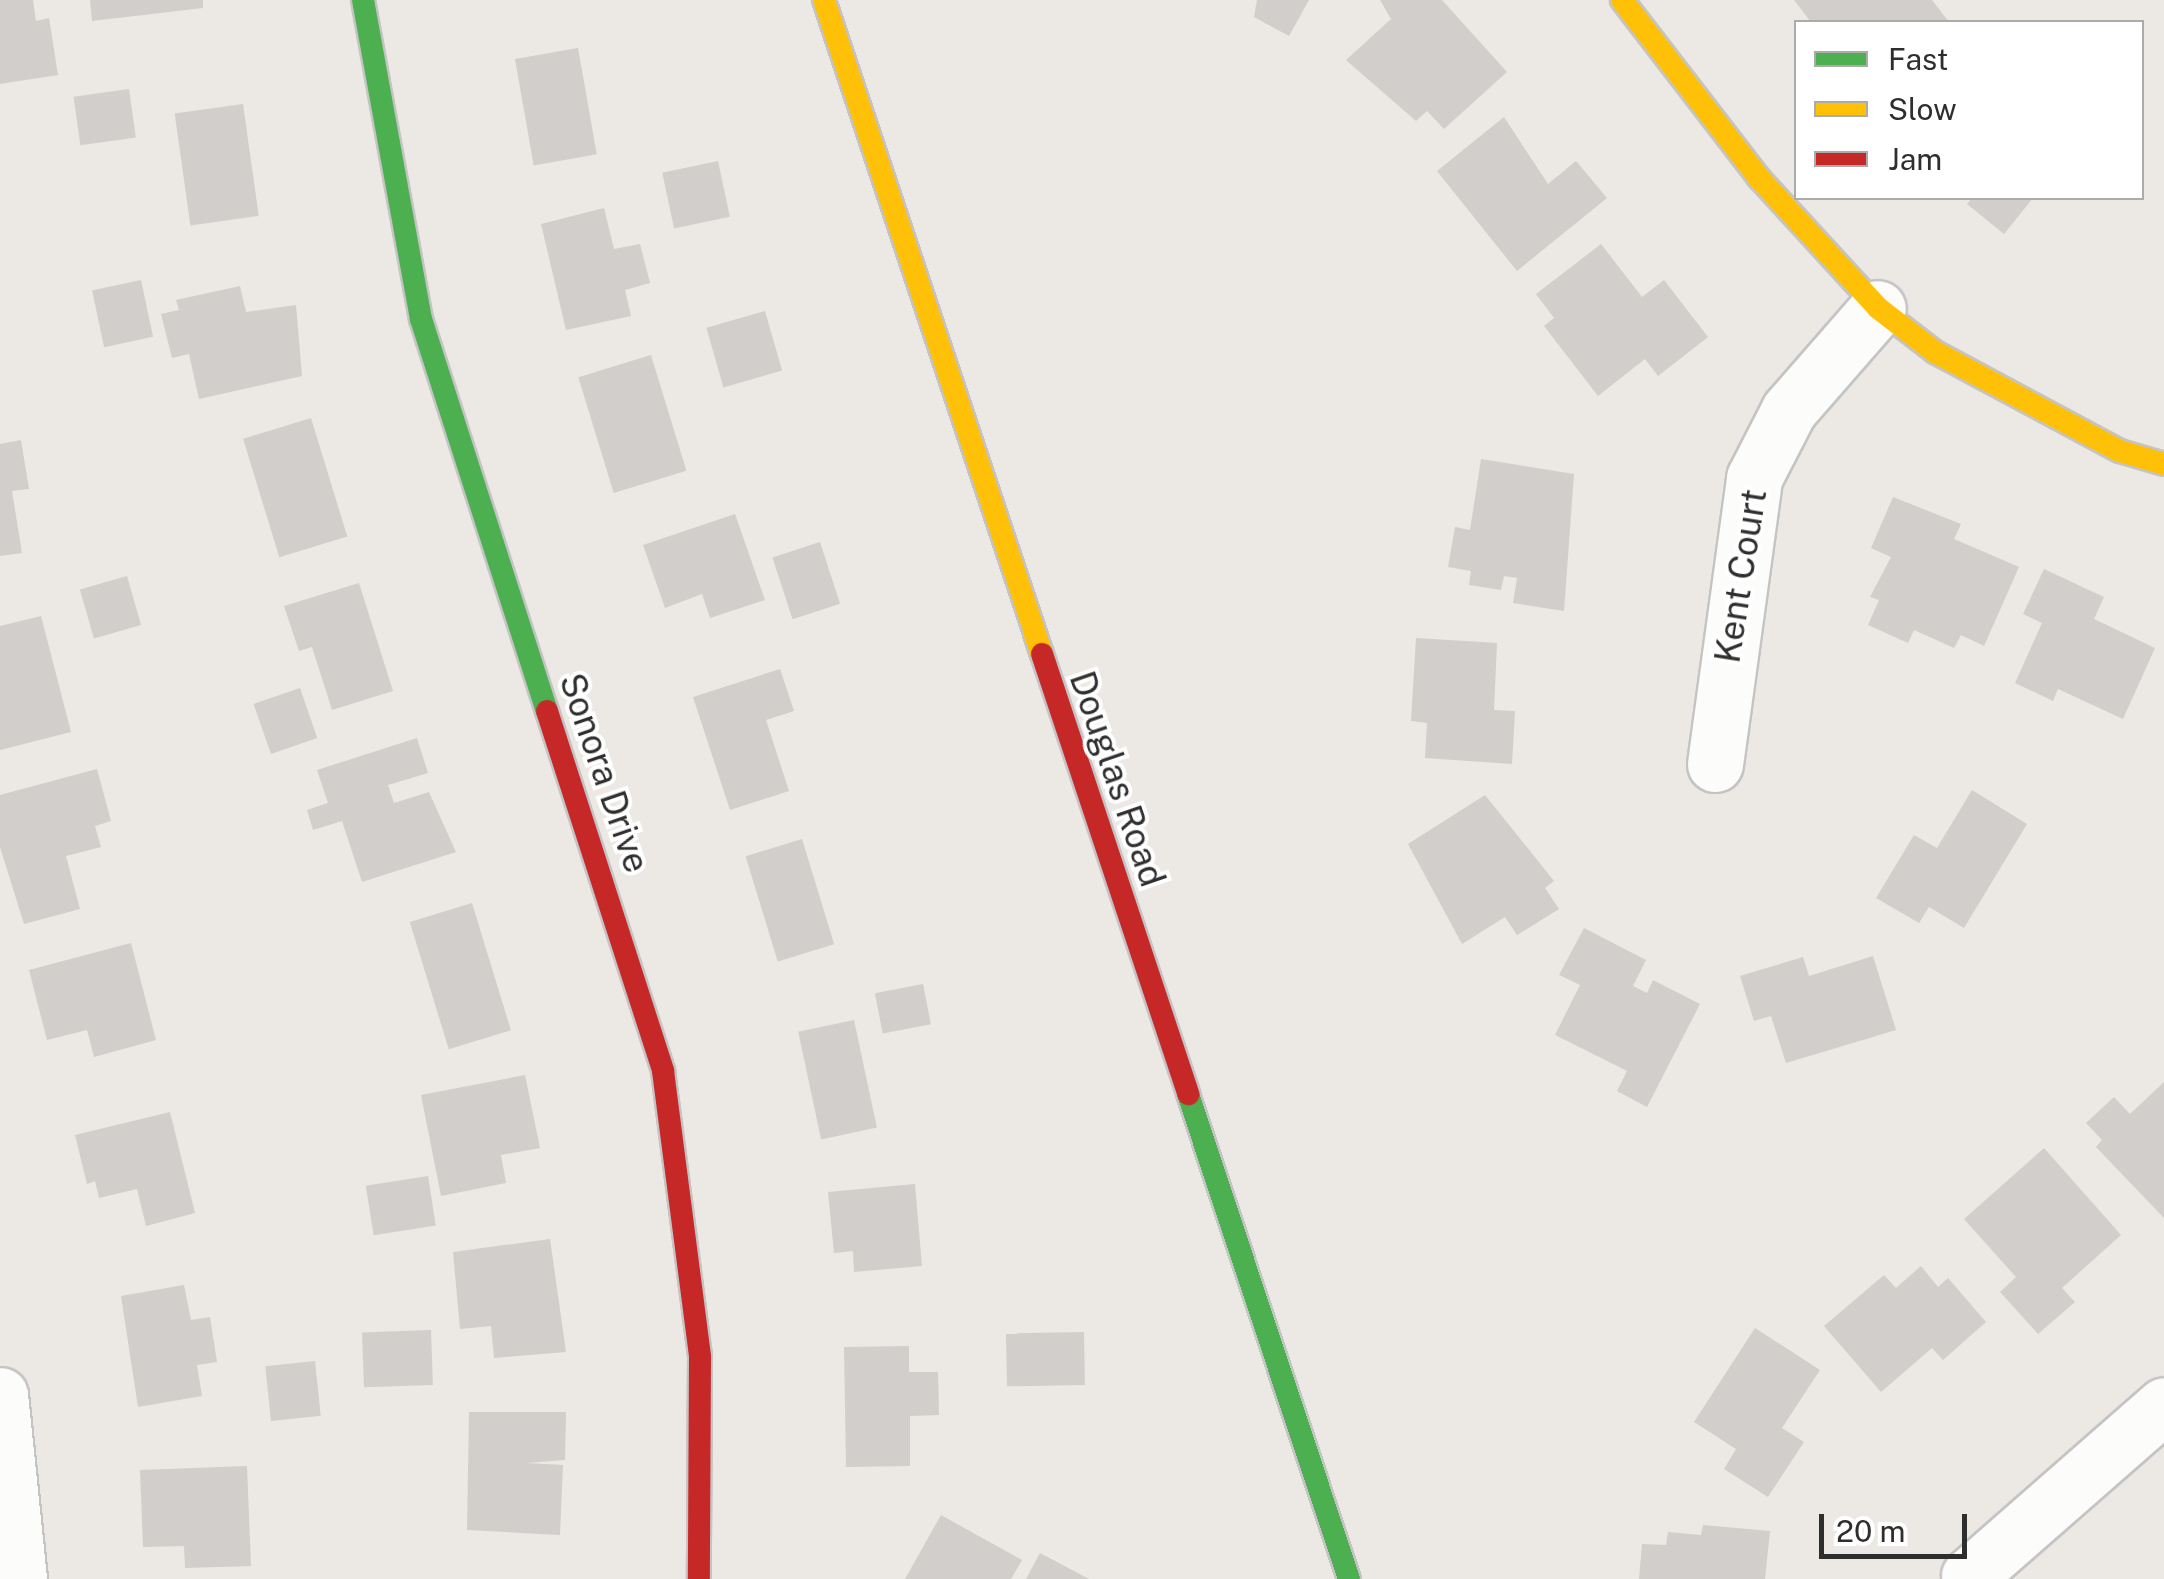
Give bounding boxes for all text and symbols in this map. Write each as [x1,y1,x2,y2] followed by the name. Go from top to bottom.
[1794,20,2144,200] legend
[1888,41,1948,77] text: Fast
[1888,91,1957,127] text: Slow
[1888,141,1942,177] text: Jam
[1707,486,1775,666] street label: Kent Court
[1061,666,1173,892] street label: Douglas Road
[550,668,658,878] street label: Sonora Drive
[1824,1494,1972,1556] scale bar
[1836,1513,1905,1549] text: 20 m

